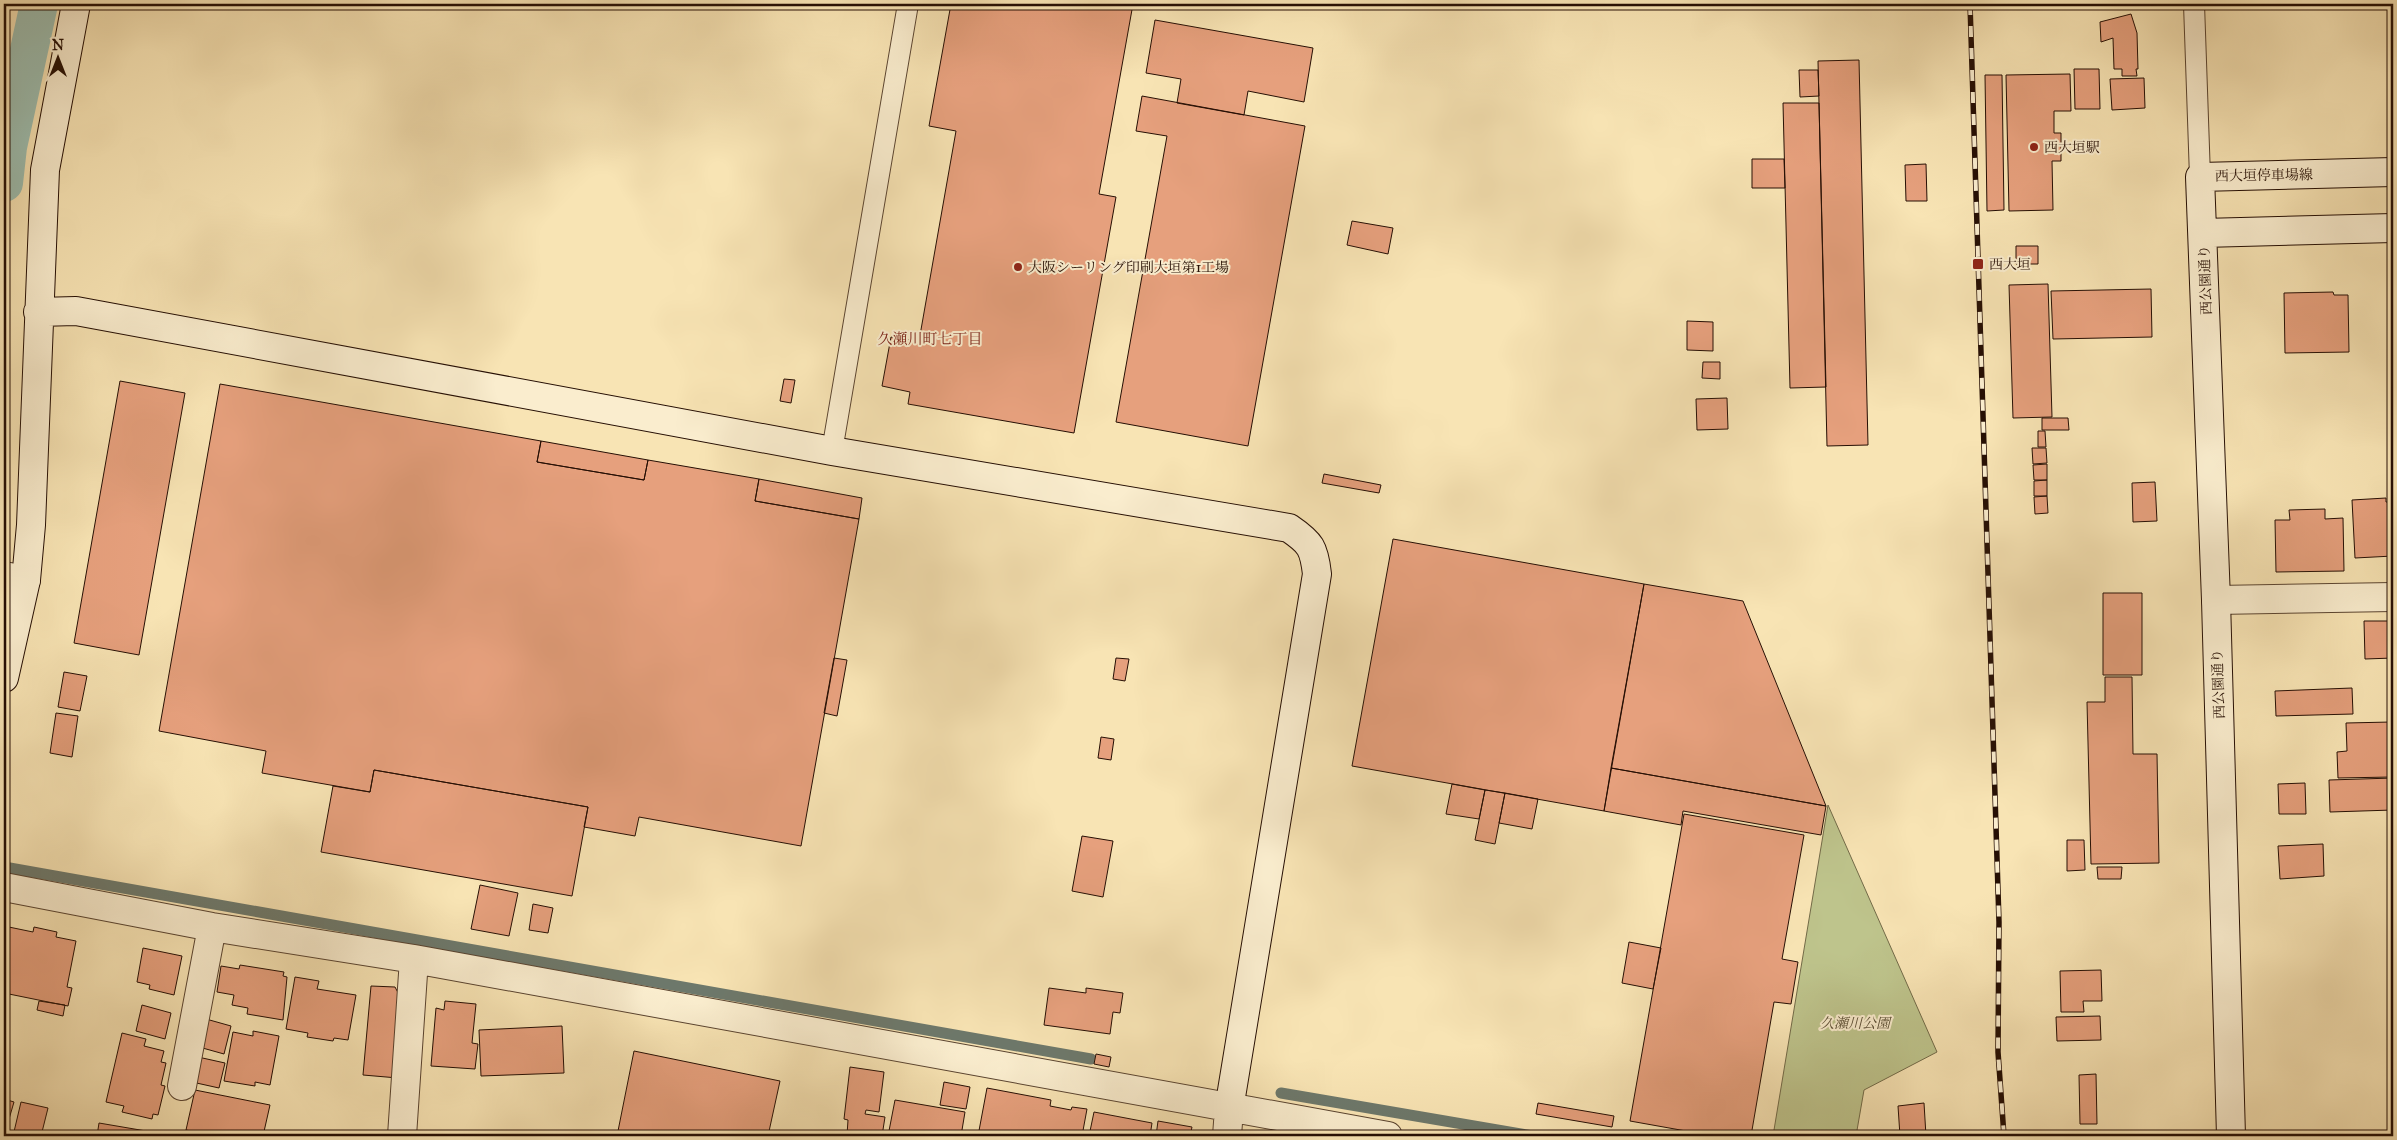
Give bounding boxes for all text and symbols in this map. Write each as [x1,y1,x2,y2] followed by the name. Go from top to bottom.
[32,32,82,82] north arrow
[52,37,64,54] text: N
[2044,139,2100,156] place label: 西大垣駅
[2028,141,2040,153] marker: 西大垣駅
[2215,166,2313,185] street label: 西大垣停車場線
[2196,245,2215,315] street label: 西公園通り
[1989,256,2031,273] place label: 西大垣
[1971,257,1985,271] marker: 西大垣
[1028,259,1229,276] place label: 大阪シーリング印刷大垣第1工場
[1012,261,1024,273] marker: 大阪シーリング印刷大垣第1工場
[877,330,983,348] district label: 久瀬川町七丁目
[2209,649,2228,719] street label: 西公園通り
[1820,1015,1892,1032] park label: 久瀬川公園

